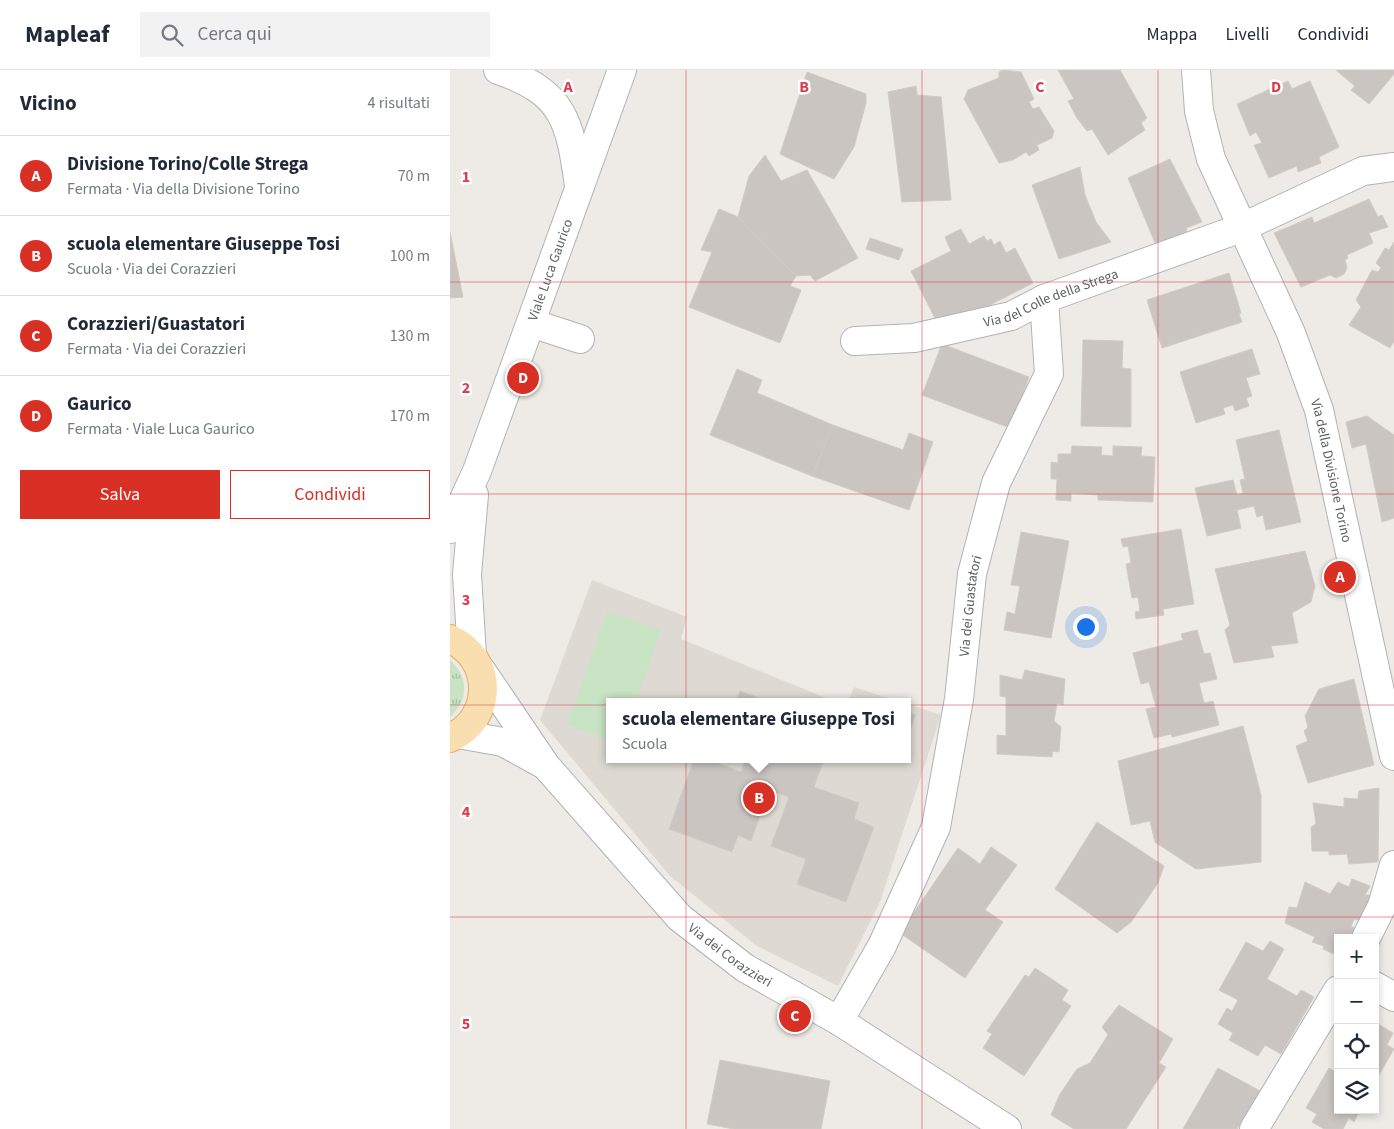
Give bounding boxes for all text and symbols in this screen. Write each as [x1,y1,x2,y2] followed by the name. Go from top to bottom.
[140,12,490,57] search box
[25,17,110,52] text: Mapleaf
[158,21,186,49] icon: search
[198,21,272,48] text: Cerca qui
[1146,22,1197,47] text: Mappa
[1225,22,1269,47] text: Livelli
[1297,22,1369,47] text: Condividi
[562,76,573,98] text: A
[799,76,809,98] text: B
[1035,76,1045,98] text: C
[1271,76,1281,98] text: D
[20,88,77,118] text: Vicino
[368,92,430,114] text: 4 risultati
[67,151,309,178] text: Divisione Torino/Colle Strega
[31,165,41,187] text: A
[398,165,430,187] text: 70 m
[462,166,470,188] text: 1
[67,178,300,200] text: Fermata · Via della Divisione Torino
[523,216,578,324] street label: Viale Luca Gaurico
[67,231,340,258] text: scuola elementare Giuseppe Tosi
[31,245,41,267] text: B
[390,245,430,267] text: 100 m
[67,258,236,280] text: Scuola · Via dei Corazzieri
[982,264,1121,333] street label: Via del Colle della Strega
[67,311,245,338] text: Corazzieri/Guastatori
[31,325,41,347] text: C
[390,325,430,347] text: 130 m
[67,338,246,360] text: Fermata · Via dei Corazzieri
[507,359,539,397] pin: D
[462,377,470,399] text: 2
[67,391,132,418] text: Gaurico
[1305,396,1356,544] street label: Via della Divisione Torino
[31,405,41,427] text: D
[390,405,430,427] text: 170 m
[67,418,255,440] text: Fermata · Viale Luca Gaurico
[20,470,220,519] button: Salva
[230,470,430,519] button: Condividi
[954,553,988,658] street label: Via dei Guastatori
[1324,558,1356,596] pin: A
[462,589,470,611] text: 3
[1073,614,1099,640] your location
[606,698,911,763] popup
[622,706,895,733] text: scuola elementare Giuseppe Tosi
[622,733,667,755] text: Scuola
[743,779,775,817] pin: B
[462,801,471,823] text: 4
[683,919,776,992] street label: Via dei Corazzieri
[1334,934,1379,1114] map controls
[1334,934,1379,979] button: +
[1334,979,1379,1024] button: −
[779,997,811,1035] pin: C
[462,1013,470,1035] text: 5
[1334,1024,1379,1069] button: locate
[1334,1069,1379,1114] button: layers

